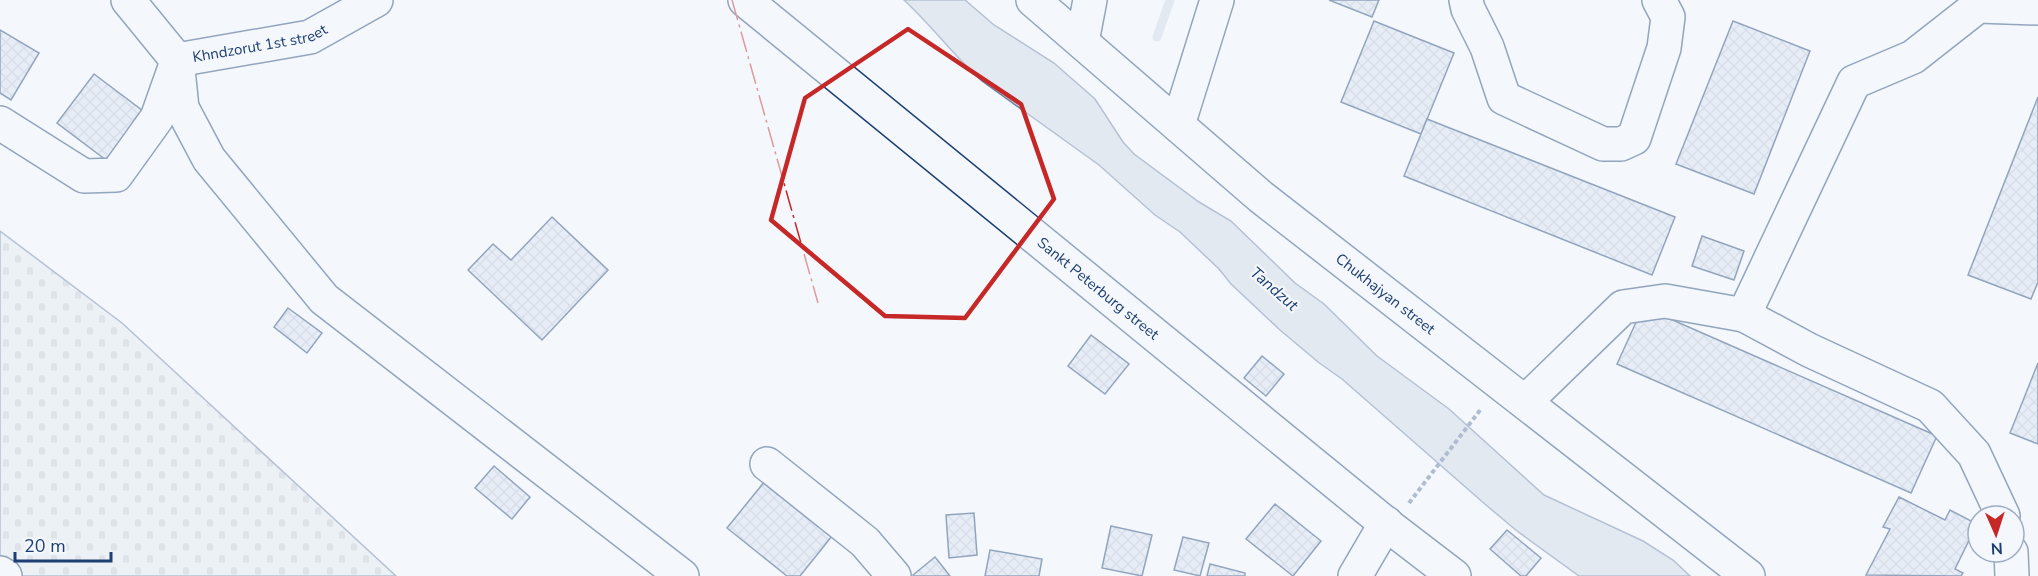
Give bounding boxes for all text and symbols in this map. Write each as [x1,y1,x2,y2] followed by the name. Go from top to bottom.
[191,19,331,67] street label: Khndzorut 1st street
[1033,233,1164,345] street label: Sankt Peterburg street
[1331,249,1440,339] street label: Chukhajyan street
[1245,262,1303,316] water label: Tandzut
[1966,504,2026,564] north arrow
[15,525,111,563] scale bar
[24,534,66,558] text: 20 m
[1990,537,2003,559] text: N

